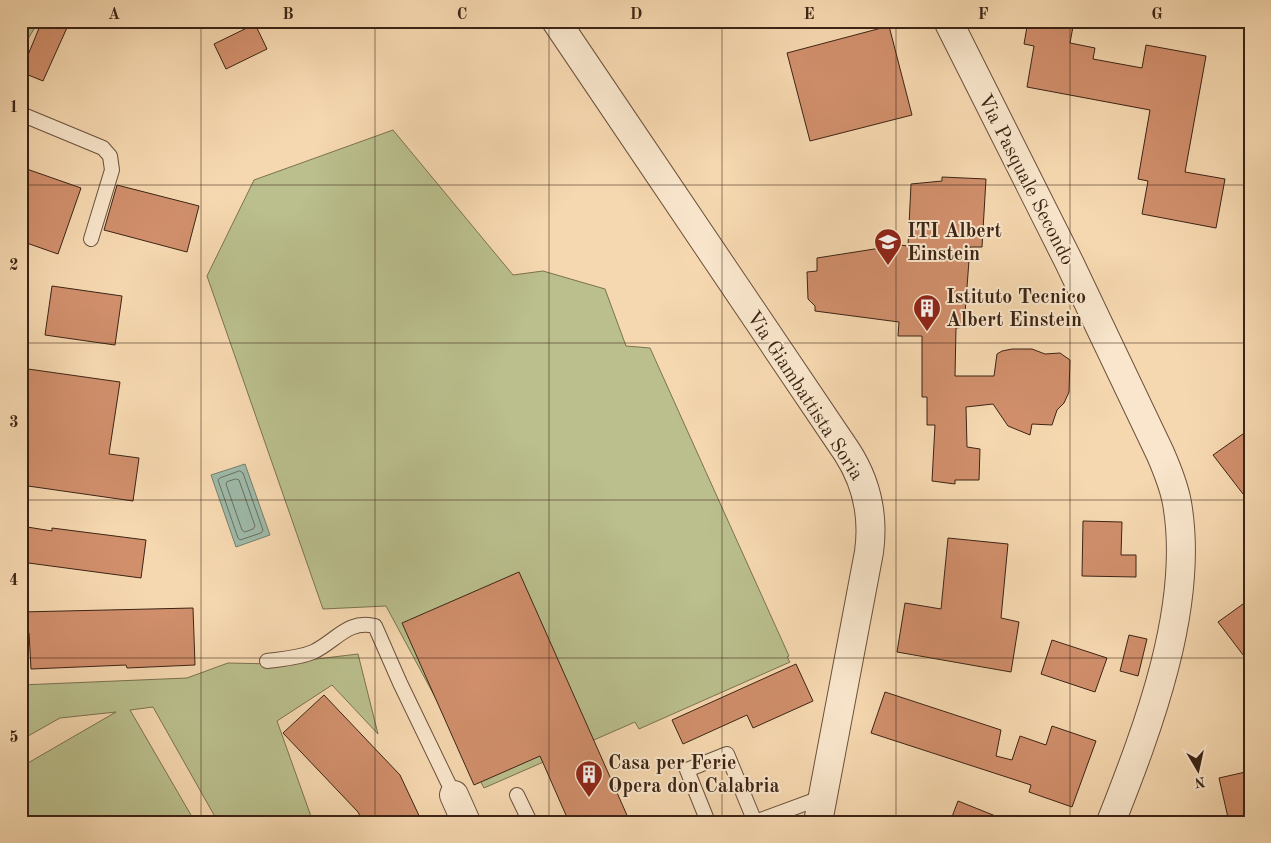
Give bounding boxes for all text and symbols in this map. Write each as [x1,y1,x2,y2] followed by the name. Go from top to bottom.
[108,7,120,23] text: A
[282,7,294,23] text: B
[457,7,467,23] text: C
[630,7,642,23] text: D
[803,7,815,23] text: E
[978,7,989,23] text: F
[1151,7,1163,23] text: G
[973,91,1077,269] street label: Via Pasquale Secondo
[9,100,19,116] text: 1
[907,222,1002,265] place label: ITI Albert Einstein
[873,227,903,266] school or university icon: ITI Albert Einstein
[9,258,19,274] text: 2
[946,288,1086,331] place label: Istituto Tecnico Albert Einstein
[912,293,942,332] building icon: Istituto Tecnico Albert Einstein
[742,308,867,484] street label: Via Giambattista Soria
[9,415,19,431] text: 3
[9,573,19,589] text: 4
[9,730,19,746] text: 5
[1174,746,1224,796] north arrow
[608,754,780,797] place label: Casa per Ferie Opera don Calabria
[574,759,604,798] building icon: Casa per Ferie Opera don Calabria
[1193,774,1206,790] text: N

